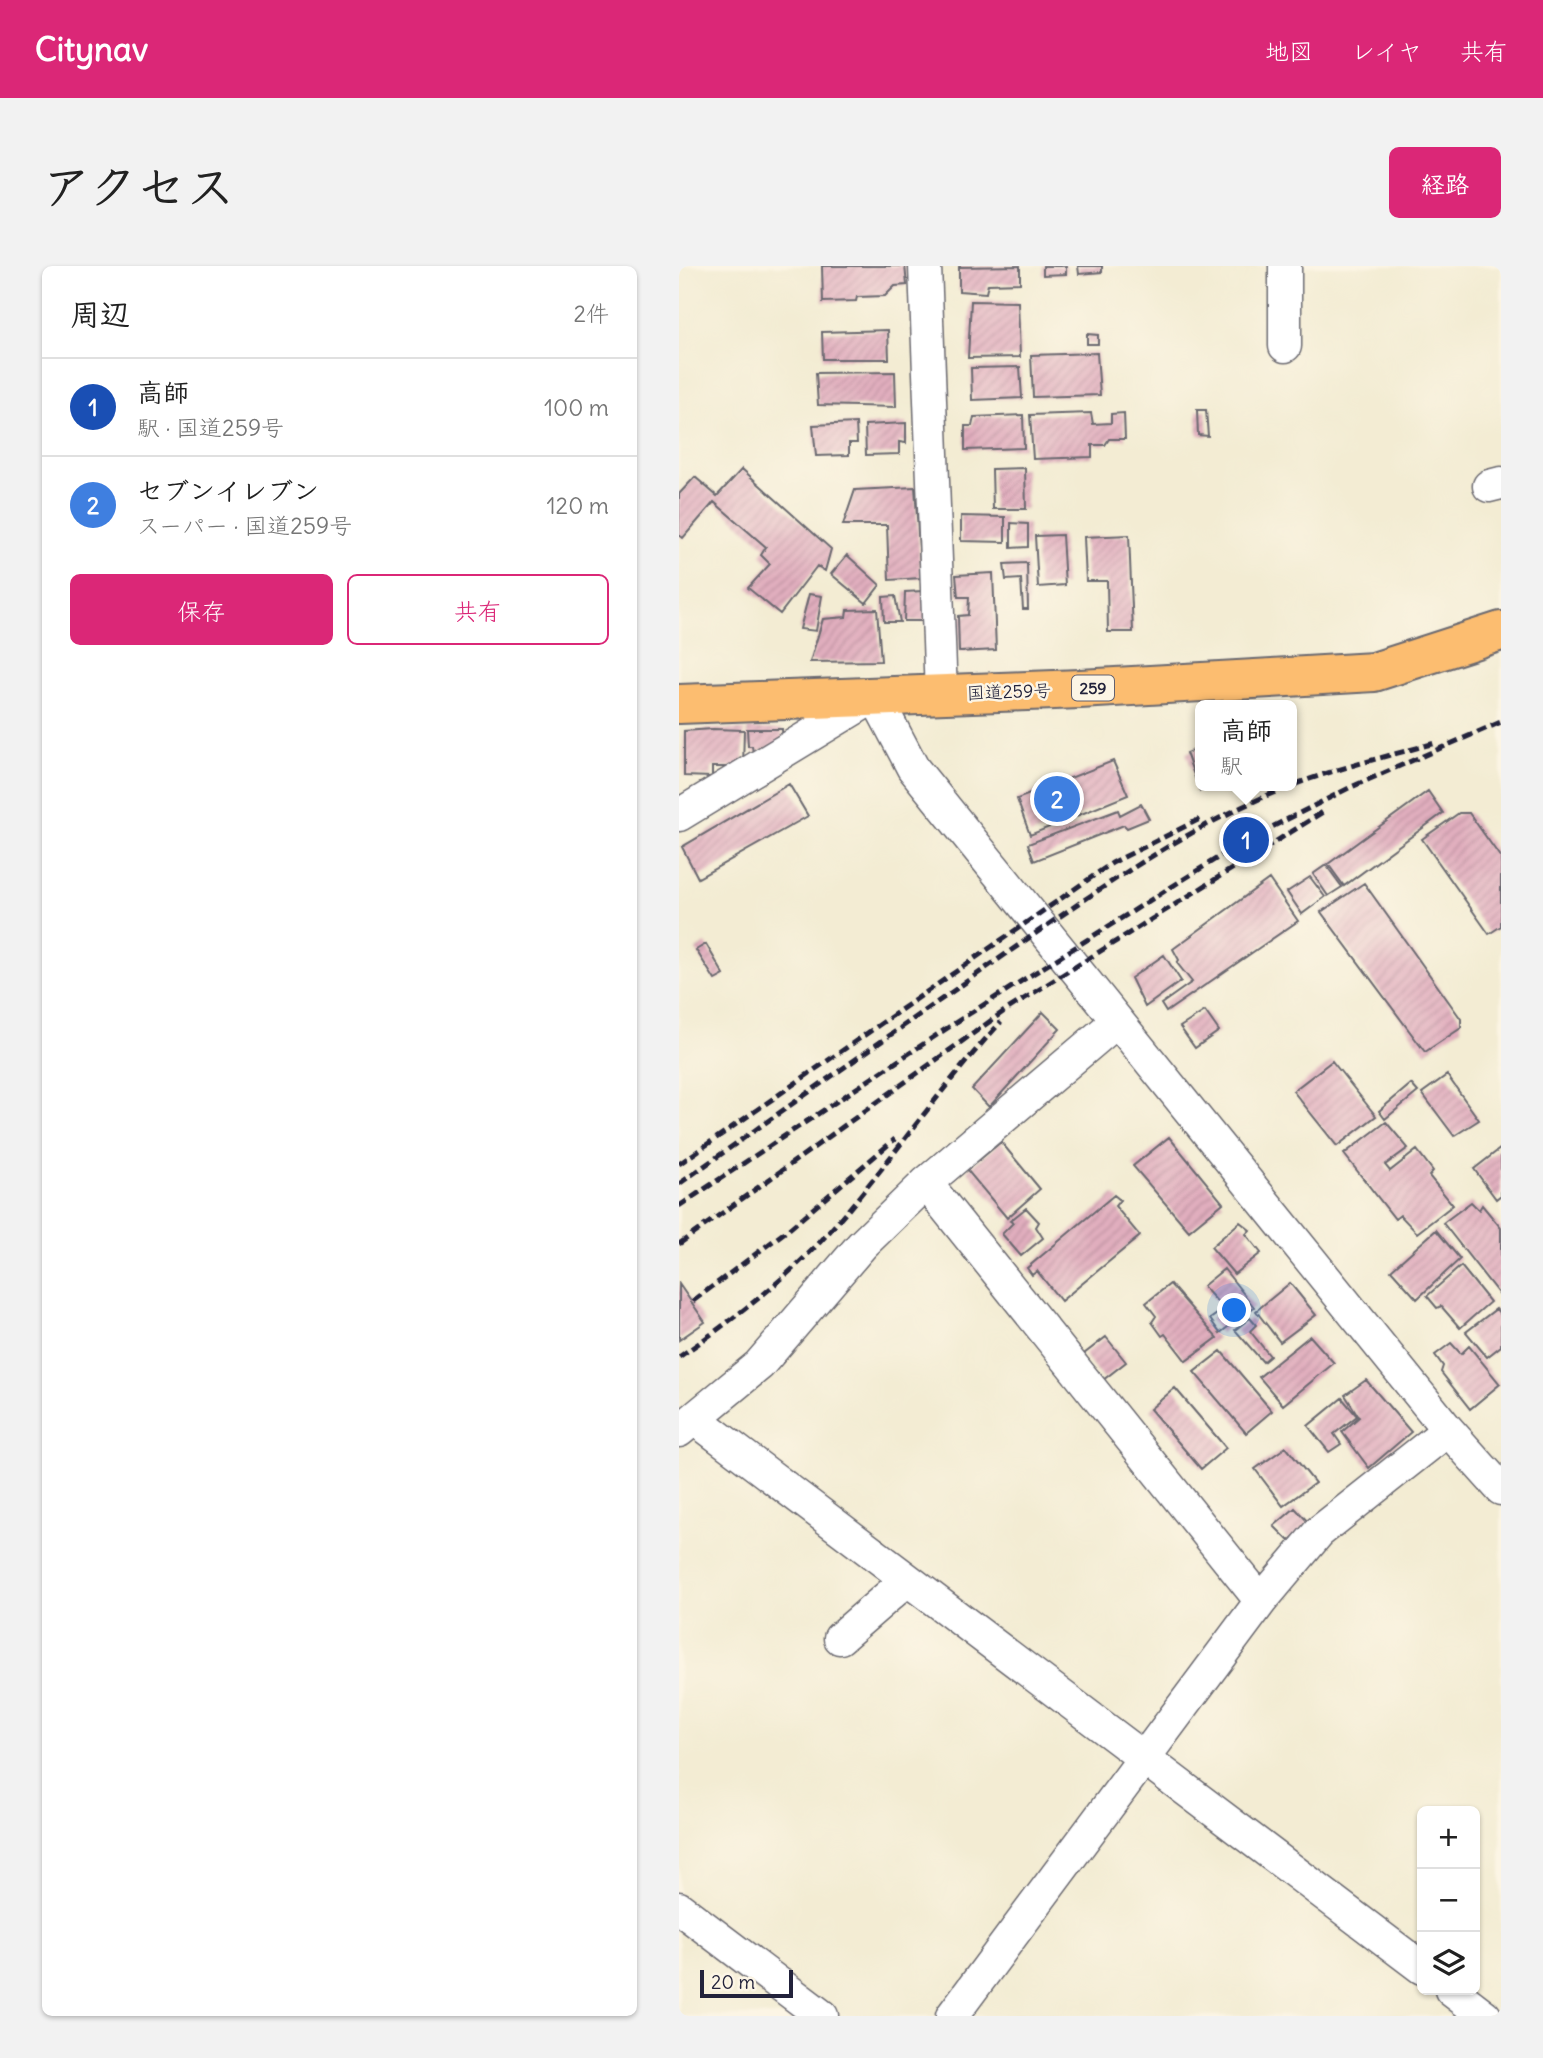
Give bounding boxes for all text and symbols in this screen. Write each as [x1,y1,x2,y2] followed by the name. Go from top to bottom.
[35,28,148,70] text: Citynav
[1265,36,1313,66] text: 地図
[1351,36,1422,66] text: レイヤ
[1460,36,1508,66] text: 共有
[1389,147,1501,218] button: 経路
[42,156,235,217] text: アクセス
[70,295,130,333] text: 周辺
[573,299,609,328] text: 2件
[137,376,189,409] text: 高師
[88,393,98,422] text: 1
[544,393,609,422] text: 100 m
[137,413,284,442] text: 駅 · 国道259号
[137,474,319,507] text: セブンイレブン
[87,491,99,520] text: 2
[546,491,609,520] text: 120 m
[137,511,352,540] text: スーパー · 国道259号
[70,574,333,645] button: 保存
[347,574,609,645] button: 共有
[1072,676,1114,700] road number: 259
[966,679,1052,704] street label: 国道259号
[1195,700,1297,791] popup
[1220,714,1272,747] text: 高師
[1220,751,1243,780] text: 駅
[1034,773,1080,825] pin: 2
[1223,814,1269,866] pin: 1
[1217,1293,1251,1327] your location
[1417,1806,1480,1995] map controls
[1417,1806,1480,1869] button: +
[1417,1869,1480,1932] button: −
[1417,1932,1480,1995] button: layers
[700,1967,793,1999] scale bar
[711,1970,755,1994] text: 20 m

